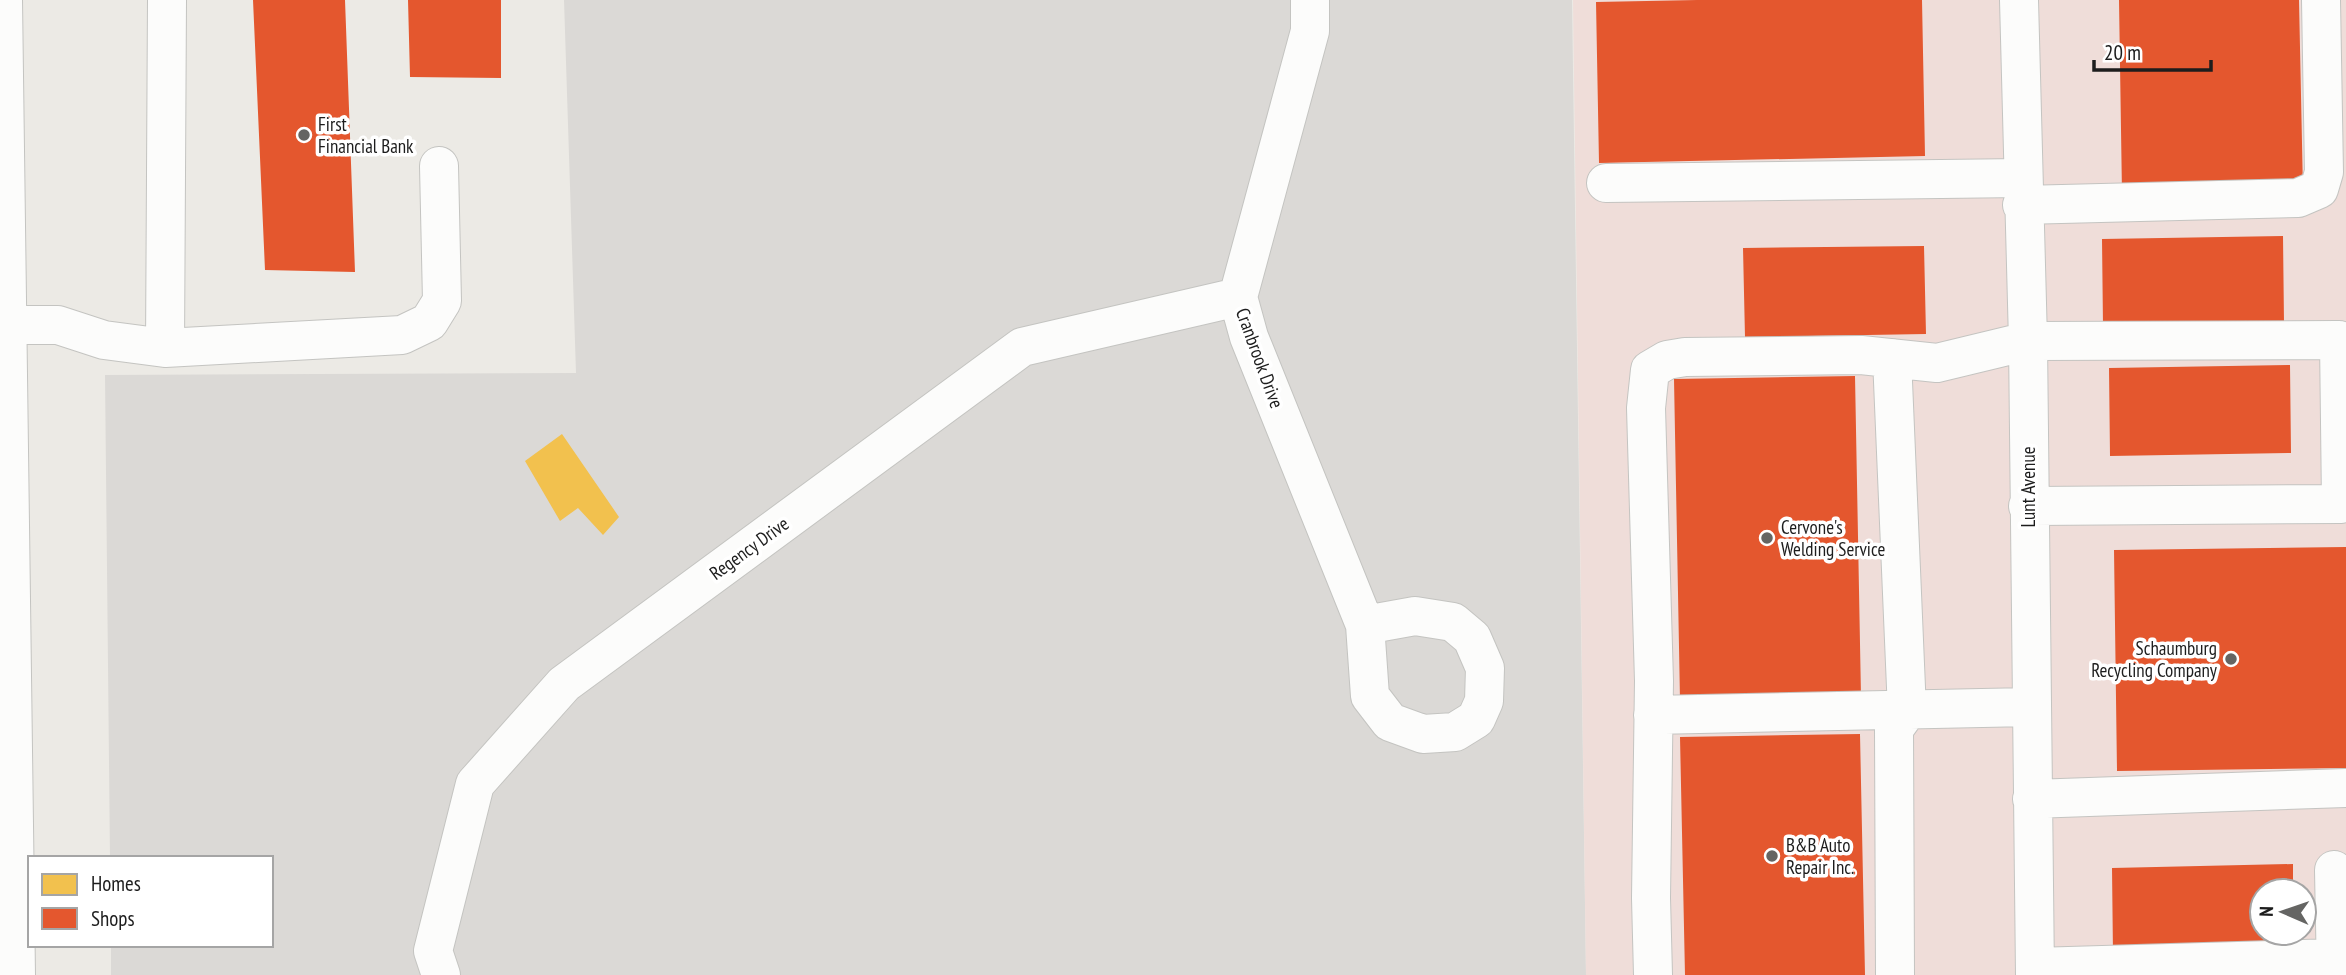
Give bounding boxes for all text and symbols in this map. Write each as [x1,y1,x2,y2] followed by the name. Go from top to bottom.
[2094,28,2211,72] scale bar
[2104,39,2141,66] text: 20 m
[318,112,414,158] place label: First Financial Bank
[296,127,312,143] marker: First Financial Bank
[1231,305,1289,412] street label: Cranbrook Drive
[2016,446,2040,528] street label: Lunt Avenue
[705,511,793,585] street label: Regency Drive
[1781,515,1885,561] place label: Cervone's Welding Service
[1759,530,1775,546] marker: Cervone's Welding Service
[2091,636,2218,682] place label: Schaumburg Recycling Company
[2223,651,2239,667] marker: Schaumburg Recycling Company
[1786,833,1854,879] place label: B&B Auto Repair Inc.
[1764,848,1780,864] marker: B&B Auto Repair Inc.
[28,856,273,947] legend
[91,870,141,897] text: Homes
[2248,877,2318,947] north arrow
[91,905,135,932] text: Shops
[2254,906,2278,917] text: N

